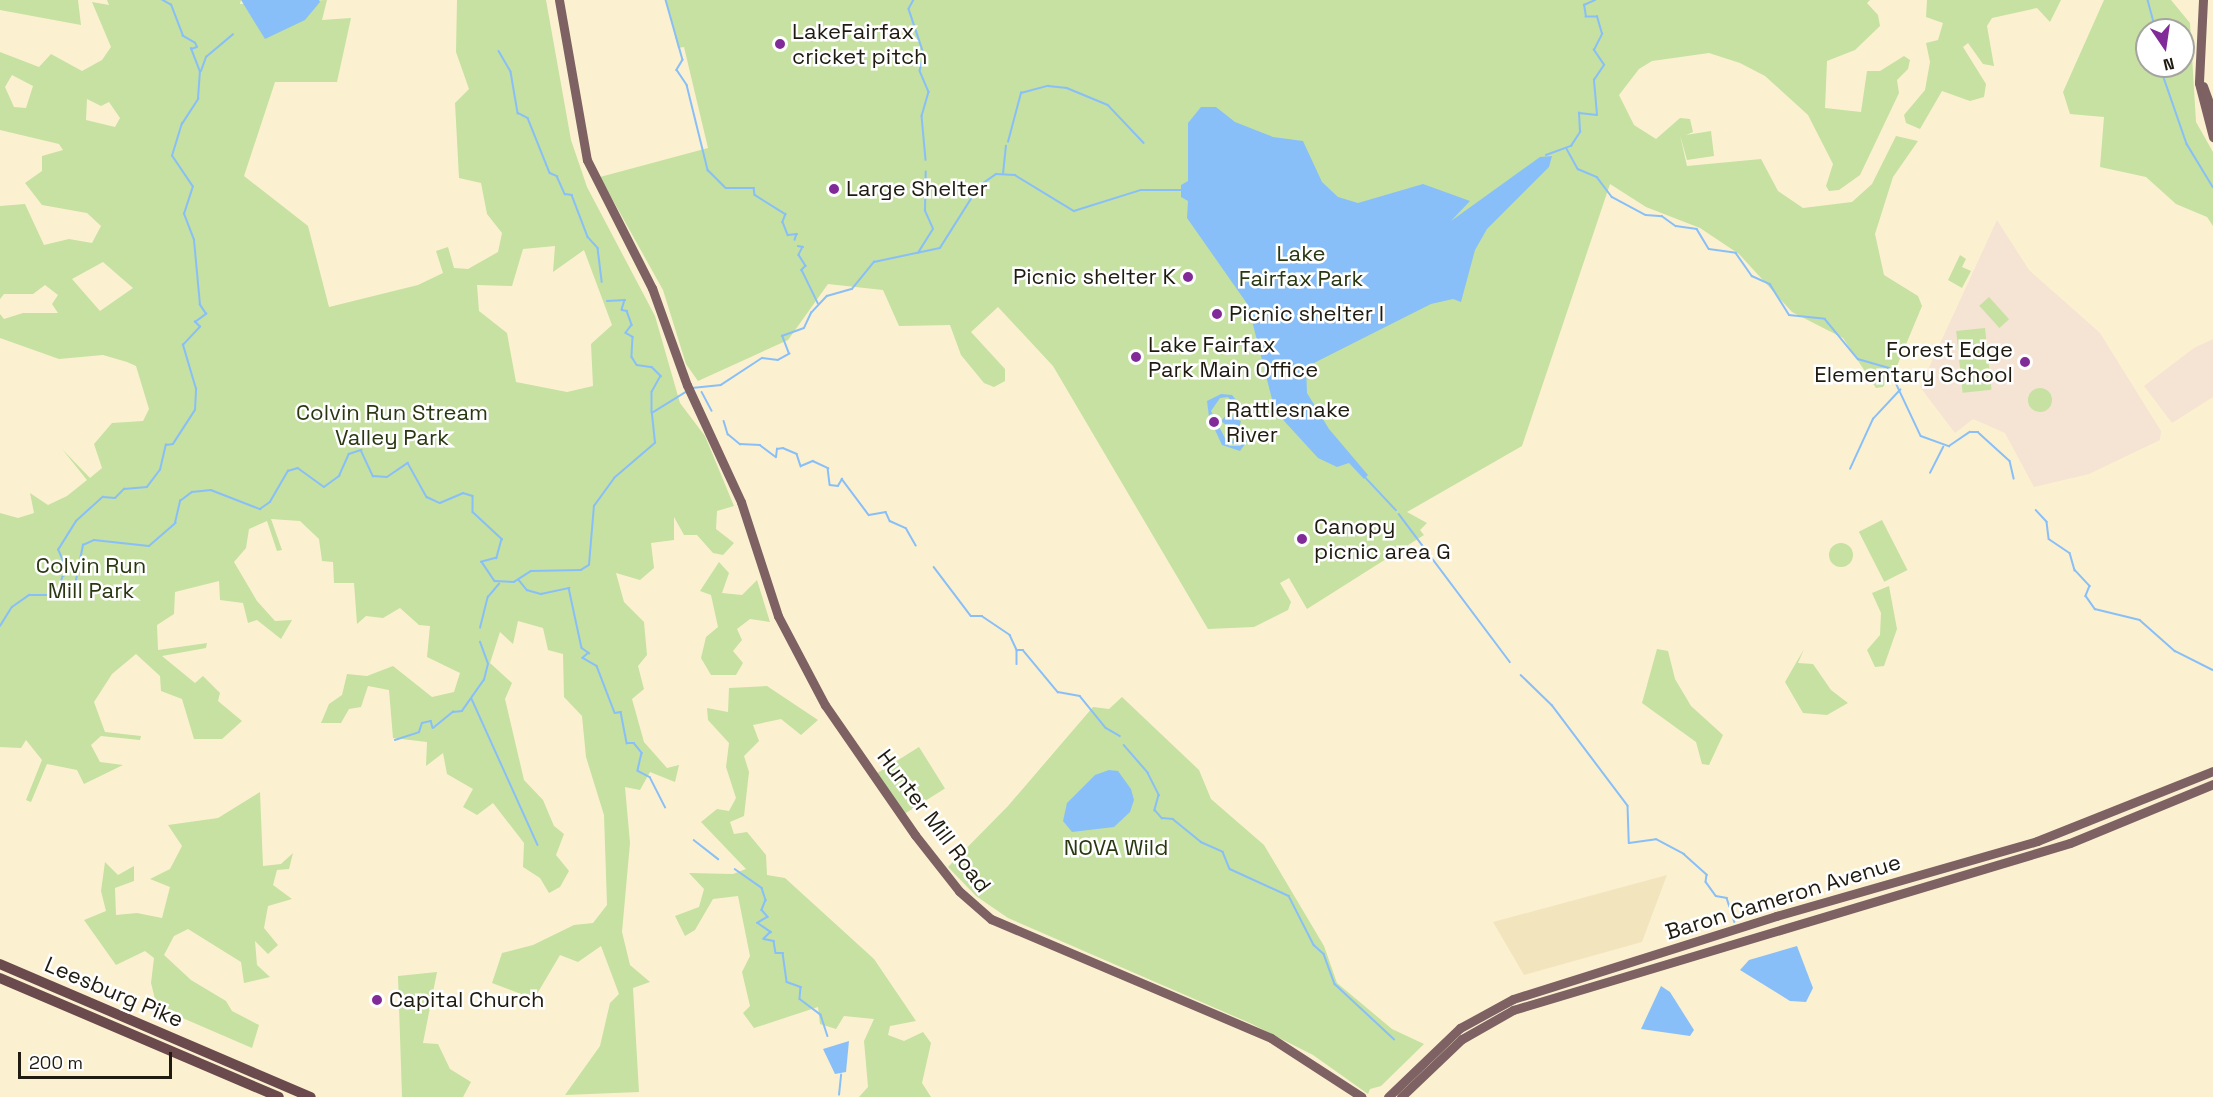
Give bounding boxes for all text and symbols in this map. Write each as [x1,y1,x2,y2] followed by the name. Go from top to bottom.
[792,18,928,70] place label: LakeFairfax cricket pitch
[2135,18,2195,78] north arrow
[773,37,787,51] marker: LakeFairfax cricket pitch
[2161,53,2176,76] text: N
[846,176,988,202] place label: Large Shelter
[827,182,841,196] marker: Large Shelter
[1239,240,1363,292] park label: Lake Fairfax Park
[1013,264,1176,290] place label: Picnic shelter K
[1181,270,1195,284] marker: Picnic shelter K
[1229,301,1384,327] place label: Picnic shelter I
[1210,307,1224,321] marker: Picnic shelter I
[1148,331,1318,382] place label: Lake Fairfax Park Main Office
[1814,336,2013,388] place label: Forest Edge Elementary School
[1129,350,1143,364] marker: Lake Fairfax Park Main Office
[2018,355,2032,369] marker: Forest Edge Elementary School
[1226,396,1350,448] place label: Rattlesnake River
[296,399,488,451] park label: Colvin Run Stream Valley Park
[1207,415,1221,429] marker: Rattlesnake River
[1314,513,1451,564] place label: Canopy picnic area G
[1295,532,1309,546] marker: Canopy picnic area G
[36,552,146,604] park label: Colvin Run Mill Park
[872,744,996,898] street label: Hunter Mill Road
[1063,835,1169,861] park label: NOVA Wild
[1662,849,1904,945] street label: Baron Cameron Avenue
[41,951,187,1033] street label: Leesburg Pike
[389,987,545,1013] place label: Capital Church
[370,993,384,1007] marker: Capital Church
[21,1040,176,1078] scale bar
[29,1051,83,1074] text: 200 m

